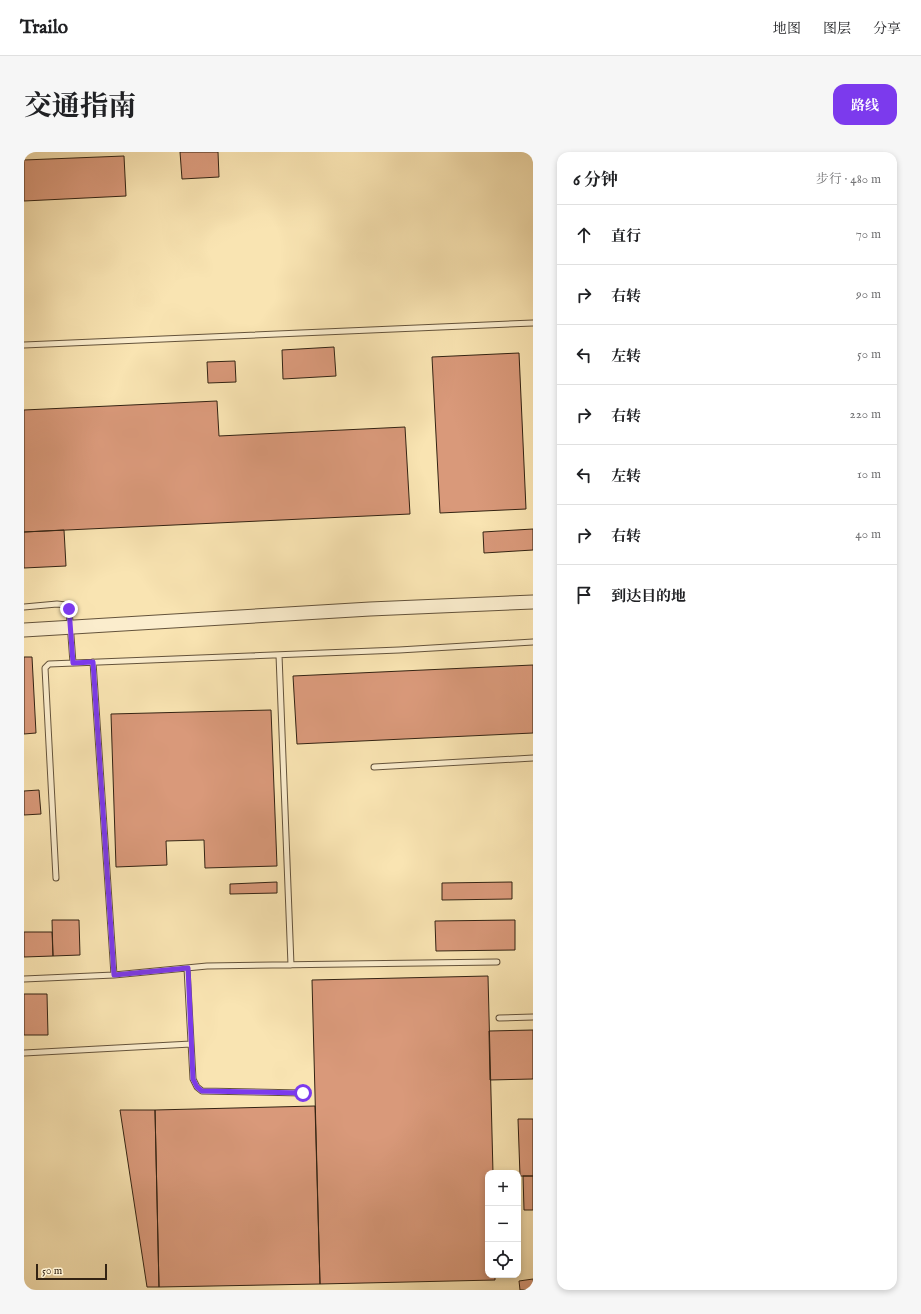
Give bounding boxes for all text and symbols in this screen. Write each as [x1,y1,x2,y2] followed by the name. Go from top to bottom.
[20,16,68,40] text: Trailo
[773,20,801,38] text: 地图
[823,20,851,38] text: 图层
[873,20,901,38] text: 分享
[833,84,897,125] button: 路线
[24,90,136,125] text: 交通指南
[573,170,618,191] text: 6 分钟
[816,171,881,188] text: 步行 · 480 m
[573,224,595,246] icon: ahead
[856,226,881,243] text: 70 m
[611,227,641,246] text: 直行
[573,284,595,306] icon: right
[856,286,881,303] text: 90 m
[611,287,641,306] text: 右转
[573,344,595,366] icon: left
[857,346,881,363] text: 50 m
[611,347,641,366] text: 左转
[573,404,595,426] icon: right
[850,406,881,423] text: 220 m
[611,407,641,426] text: 右转
[573,464,595,486] icon: left
[857,466,881,483] text: 10 m
[611,467,641,486] text: 左转
[573,524,595,546] icon: right
[855,526,881,543] text: 40 m
[611,527,641,546] text: 右转
[573,584,595,606] icon: arrive
[611,587,686,606] text: 到达目的地
[60,600,78,618] route end
[294,1084,312,1102] route start
[485,1170,521,1278] map controls
[485,1170,521,1206] button: +
[485,1206,521,1242] button: −
[485,1242,521,1278] button: locate
[36,1262,107,1281] scale bar
[42,1264,62,1278] text: 50 m

